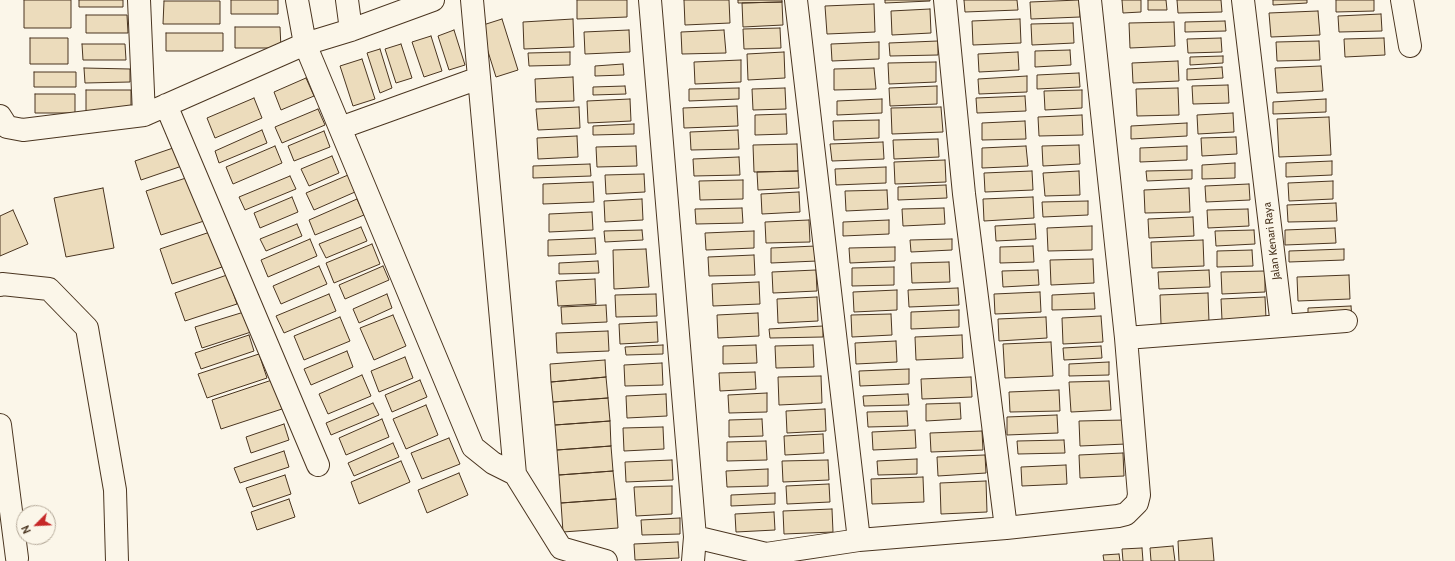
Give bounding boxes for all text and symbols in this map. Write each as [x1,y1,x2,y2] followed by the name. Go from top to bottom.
[1261,201,1283,281] street label: Jalan Kenari Raya
[16,505,56,545] north arrow
[18,523,34,536] text: N

